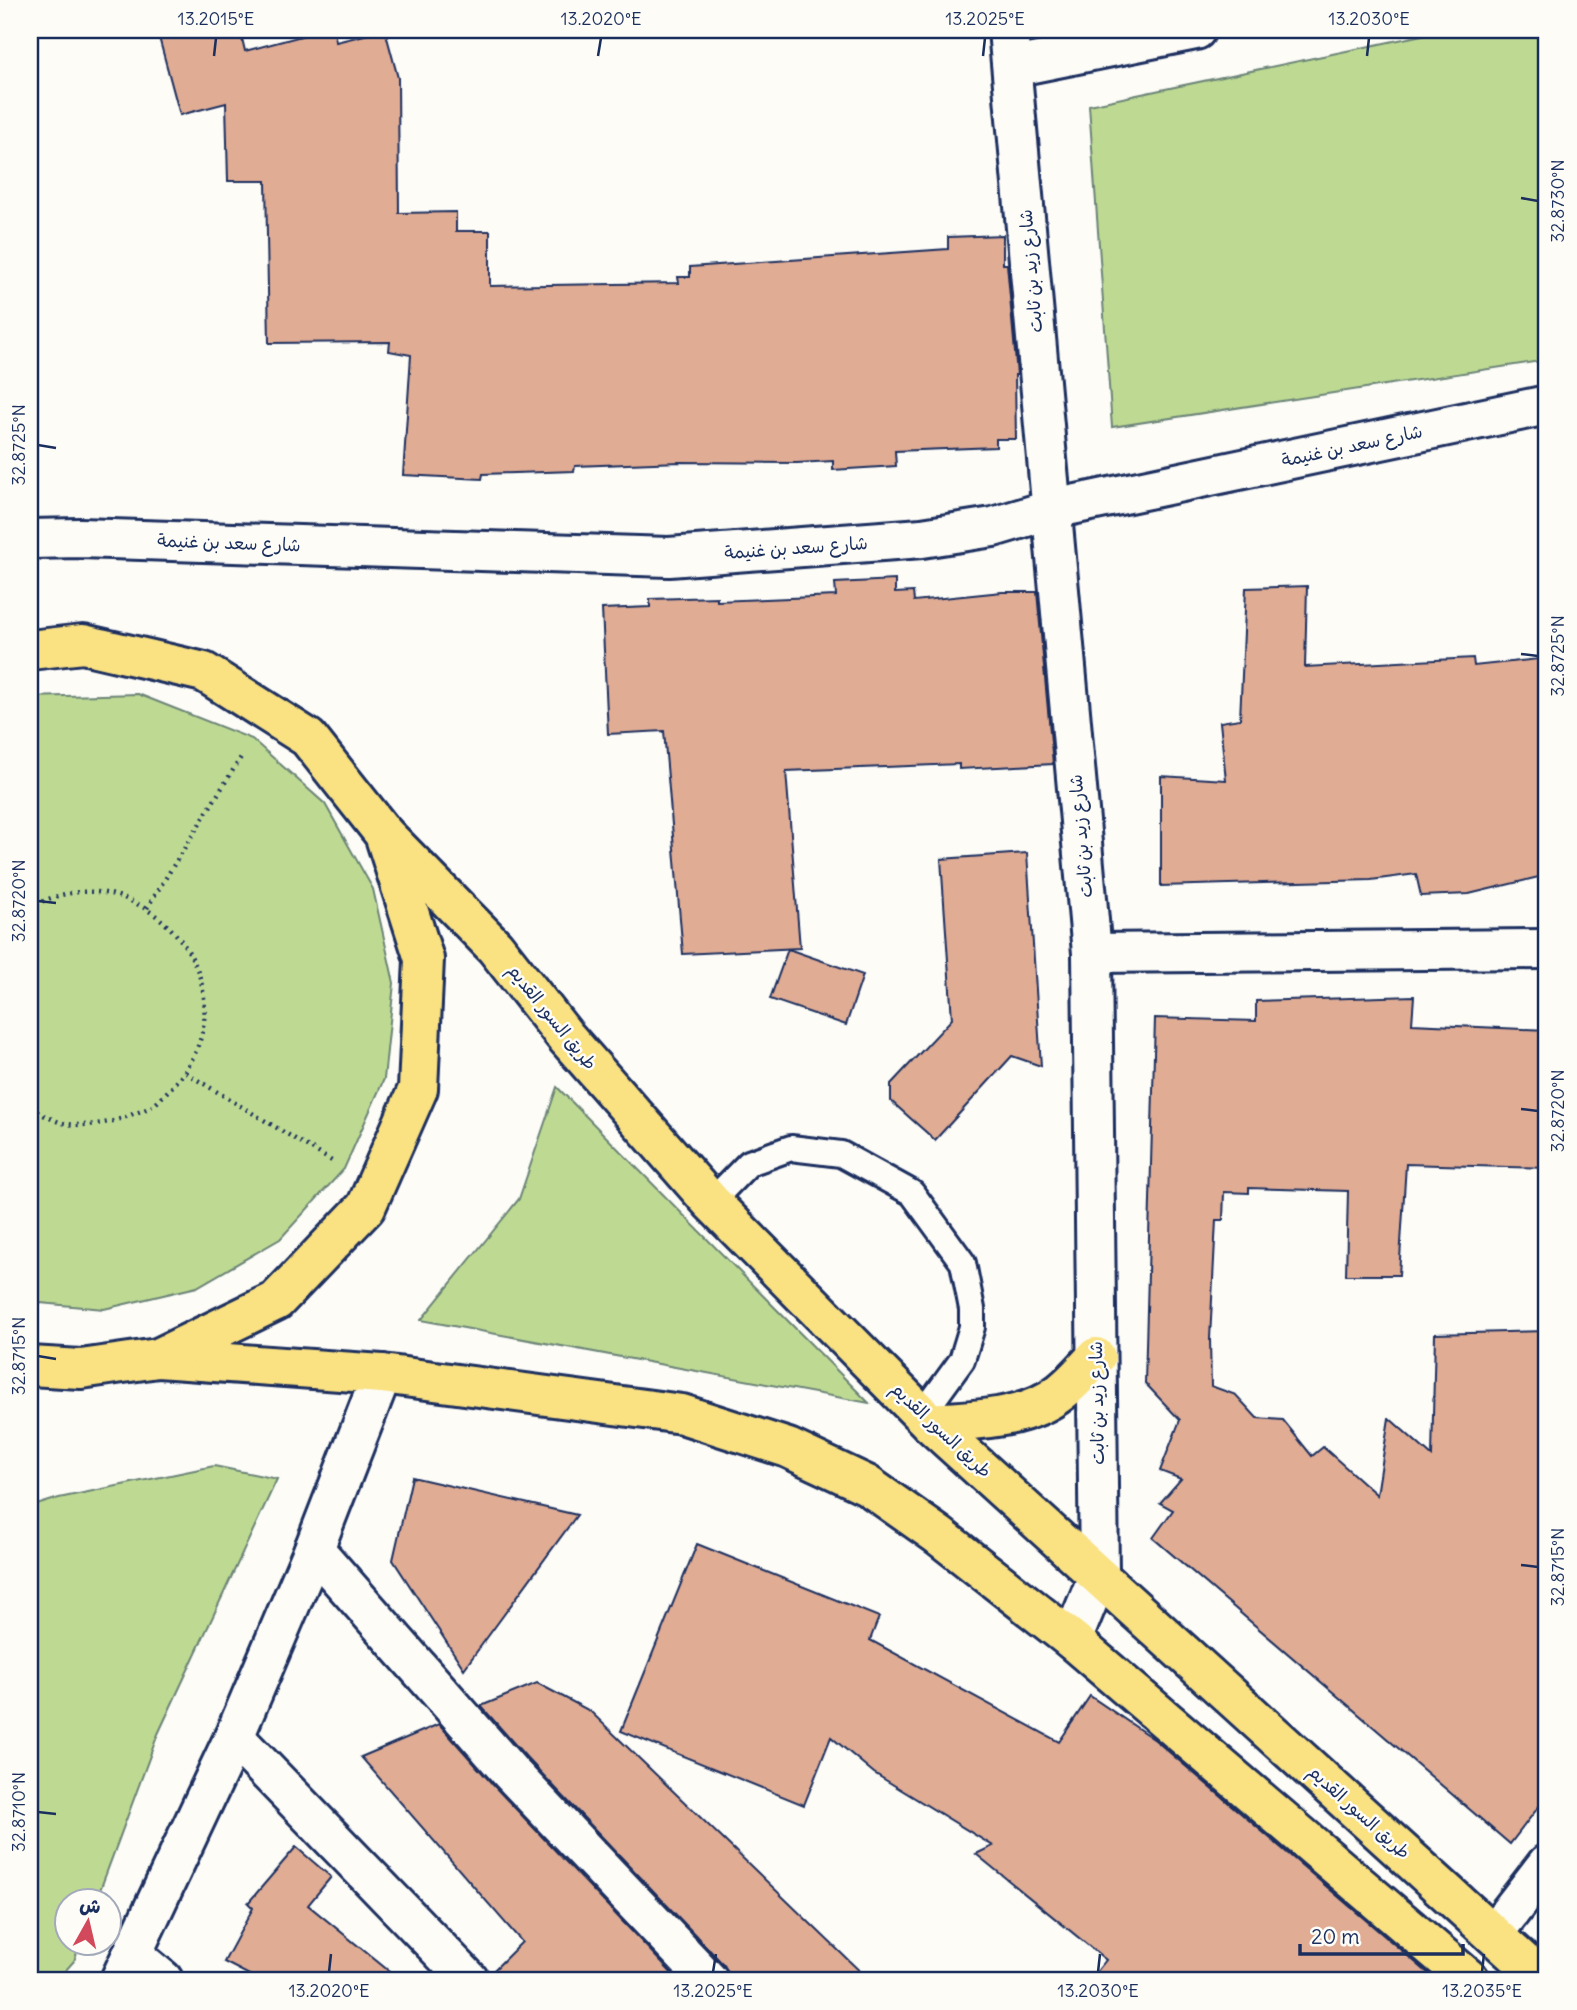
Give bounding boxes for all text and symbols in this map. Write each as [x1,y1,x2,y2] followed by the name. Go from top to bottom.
[178,7,254,30] text: 13.2015°E
[560,7,642,30] text: 13.2020°E
[945,7,1025,30] text: 13.2025°E
[1328,7,1410,30] text: 13.2030°E
[1546,159,1569,243] text: 32.8730°N
[1014,208,1048,334] street label: شارع زيد بن ثابت
[7,404,30,486] text: 32.8725°N
[1279,419,1425,473] street label: شارع سعد بن غنيمة
[157,529,301,557] street label: شارع سعد بن غنيمة
[724,531,868,565] street label: شارع سعد بن غنيمة
[1546,615,1569,697] text: 32.8725°N
[1064,773,1098,899] street label: شارع زيد بن ثابت
[7,859,30,943] text: 32.8720°N
[500,959,602,1076] street label: طريق السور القديم
[1546,1069,1569,1153] text: 32.8720°N
[7,1317,30,1395] text: 32.8715°N
[1084,1341,1110,1465] street label: شارع زيد بن ثابت
[884,1377,997,1485] street label: طريق السور القديم
[1546,1528,1569,1606] text: 32.8715°N
[1301,1760,1415,1866] street label: طريق السور القديم
[7,1772,30,1852] text: 32.8710°N
[52,1888,122,1958] north arrow
[78,1892,102,1919] text: ش
[1300,1912,1463,1956] scale bar
[1311,1923,1360,1950] text: 20 m
[288,1979,370,2002] text: 13.2020°E
[673,1979,753,2002] text: 13.2025°E
[1057,1979,1139,2002] text: 13.2030°E
[1442,1979,1522,2002] text: 13.2035°E

